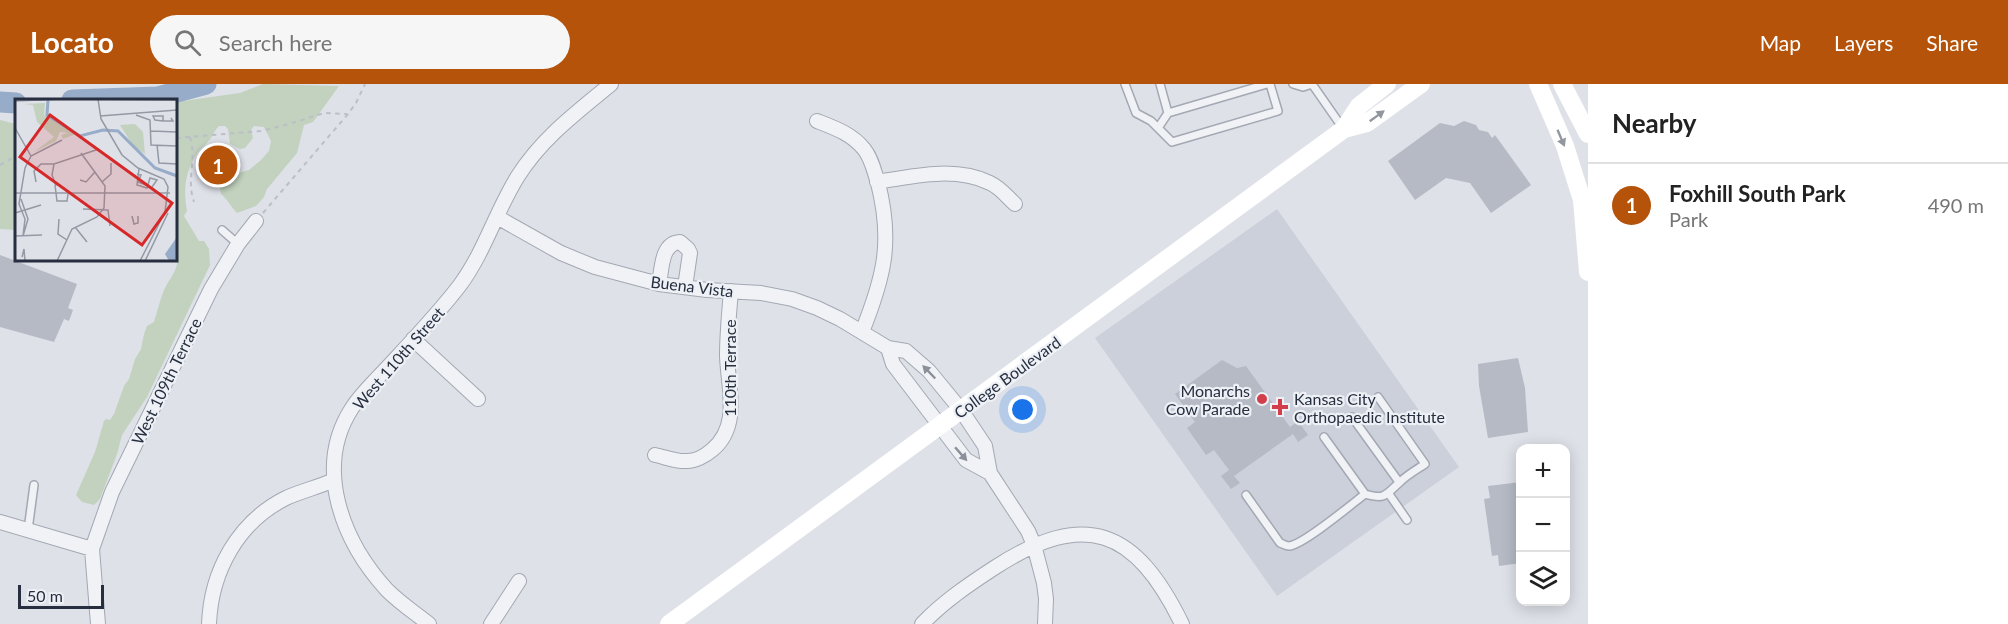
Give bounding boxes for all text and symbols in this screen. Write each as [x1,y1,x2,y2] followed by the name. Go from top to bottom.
[150,15,570,69] search box
[30,25,114,59] text: Locato
[171,26,204,59] icon: search
[219,29,332,56] text: Search here
[1760,30,1801,55] text: Map
[1834,30,1893,55] text: Layers
[1926,30,1978,55] text: Share
[15,99,177,261] inset map
[1612,107,1697,139] text: Nearby
[1368,110,1384,122] one-way arrow
[1556,129,1566,147] one-way arrow
[198,142,238,188] pin: 1
[1669,180,1846,207] text: Foxhill South Park
[1626,193,1637,217] text: 1
[1928,193,1984,217] text: 490 m
[1669,207,1708,231] text: Park
[650,271,734,301] street label: Buena Vista
[348,303,448,413] street label: West 110th Street
[127,315,205,447] street label: West 109th Terrace
[720,319,739,417] street label: 110th Terrace
[950,332,1064,422] street label: College Boulevard
[922,364,936,379] one-way arrow
[1166,381,1250,418] place label: Monarchs Cow Parade
[1294,389,1445,426] place label: Kansas City Orthopaedic Institute
[1255,392,1269,406] marker: Monarchs Cow Parade
[1008,395,1037,424] your location
[1271,398,1289,416] marker: Kansas City Orthopaedic Institute
[1516,444,1570,606] map controls
[1516,444,1570,498] button: +
[955,446,968,462] one-way arrow
[1516,498,1570,552] button: −
[1516,552,1570,606] button: layers
[18,582,104,610] scale bar
[27,586,63,605] text: 50 m

